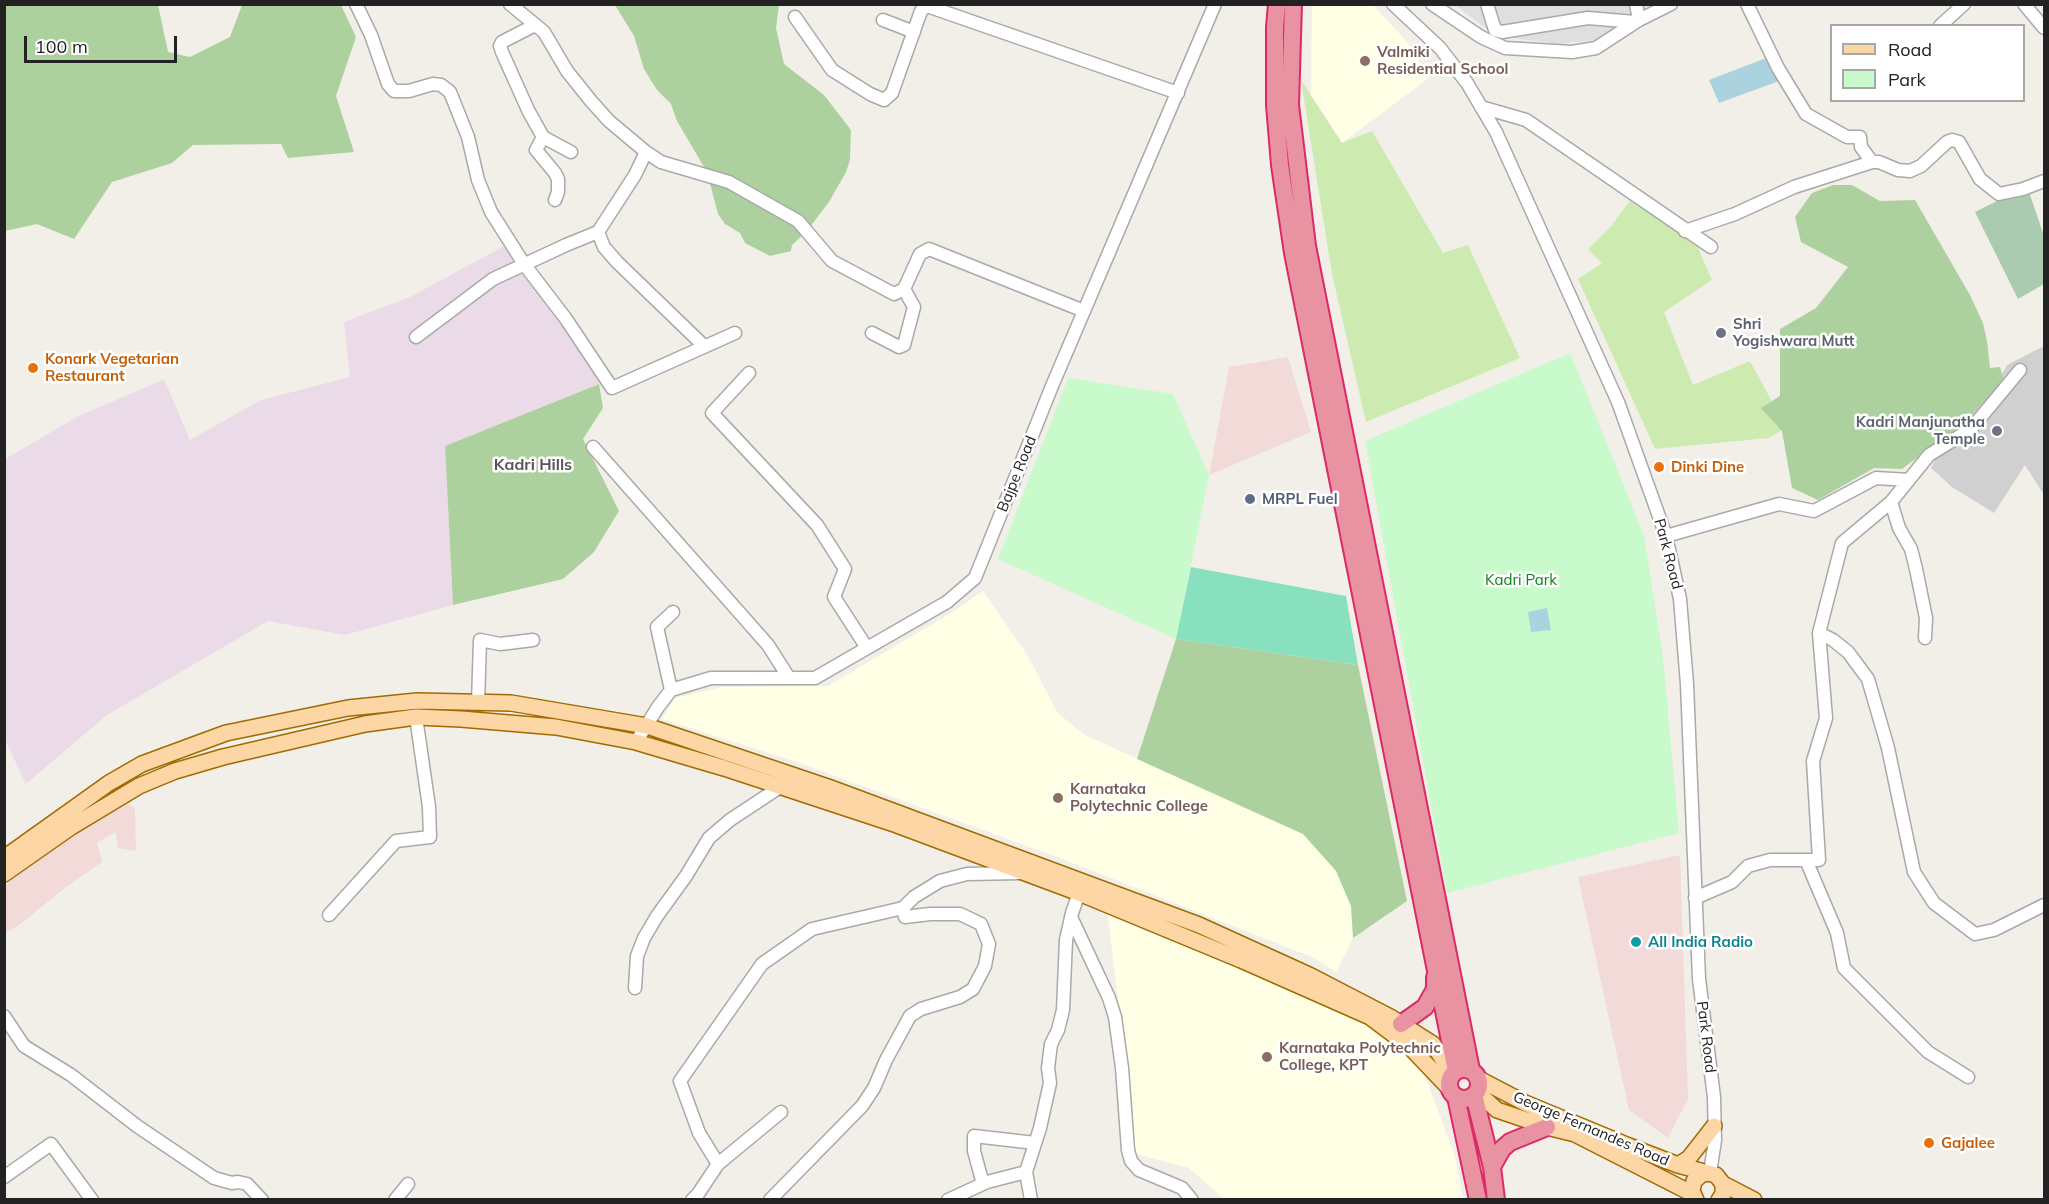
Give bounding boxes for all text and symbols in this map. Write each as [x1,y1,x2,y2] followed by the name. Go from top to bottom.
[27,24,180,62] scale bar
[1830,24,2025,102] legend
[35,35,88,58] text: 100 m
[1888,38,1932,61] text: Road
[1377,43,1508,78] place label: Valmiki Residential School
[1358,54,1372,68] marker: Valmiki Residential School
[1888,68,1926,91] text: Park
[1733,315,1854,350] place label: Shri Yogishwara Mutt
[1714,326,1728,340] marker: Shri Yogishwara Mutt
[45,350,179,385] place label: Konark Vegetarian Restaurant
[26,361,40,375] marker: Konark Vegetarian Restaurant
[1856,413,1985,448] place label: Kadri Manjunatha Temple
[1990,424,2004,438] marker: Kadri Manjunatha Temple
[994,433,1040,515] street label: Bajpe Road
[494,455,572,475] district label: Kadri Hills
[1671,458,1744,476] place label: Dinki Dine
[1652,460,1666,474] marker: Dinki Dine
[1262,490,1338,508] place label: MRPL Fuel
[1243,492,1257,506] marker: MRPL Fuel
[1650,517,1686,591] street label: Park Road
[1485,571,1557,589] park label: Kadri Park
[1070,780,1208,815] place label: Karnataka Polytechnic College
[1051,791,1065,805] marker: Karnataka Polytechnic College
[1648,933,1753,951] place label: All India Radio
[1629,935,1643,949] marker: All India Radio
[1693,1000,1719,1074] street label: Park Road
[1279,1039,1441,1074] place label: Karnataka Polytechnic College, KPT
[1260,1050,1274,1064] marker: Karnataka Polytechnic College, KPT
[1510,1088,1672,1170] street label: George Fernandes Road
[1941,1134,1995,1152] place label: Gajalee
[1922,1136,1936,1150] marker: Gajalee

